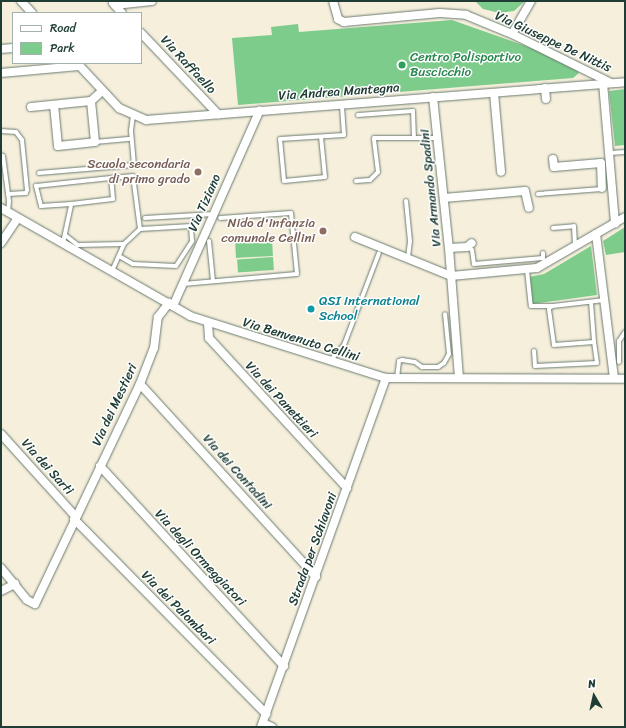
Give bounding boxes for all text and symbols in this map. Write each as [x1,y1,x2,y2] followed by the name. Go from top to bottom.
[492,8,614,76] street label: Via Giuseppe De Nittis
[12,12,142,64] legend
[50,17,76,39] text: Road
[157,33,219,97] street label: Via Raffaello
[50,37,75,59] text: Park
[410,50,521,81] place label: Centro Polisportivo Buscicchio
[397,60,407,70] marker: Centro Polisportivo Buscicchio
[278,80,400,104] street label: Via Andrea Mantegna
[417,128,445,248] street label: Via Armando Spadini
[87,157,190,188] place label: Scuola secondaria di primo grado
[193,167,203,177] marker: Scuola secondaria di primo grado
[185,172,225,234] street label: Via Tiziano
[221,216,315,247] place label: Nido d'infanzia comunale Cellini
[318,226,328,236] marker: Nido d'infanzia comunale Cellini
[319,294,421,325] place label: QSI International School
[306,304,316,314] marker: QSI International School
[240,315,362,365] street label: Via Benvenuto Cellini
[241,358,321,442] street label: Via dei Panettieri
[89,361,141,449] street label: Via dei Mestieri
[199,431,275,513] street label: Via dei Contadini
[17,435,77,499] street label: Via dei Sarti
[285,490,341,608] street label: Strada per Schiavoni
[151,506,249,610] street label: Via degli Ormeggiatori
[138,568,218,648] street label: Via dei Palombari
[587,674,597,694] text: N
[574,676,614,716] north arrow

